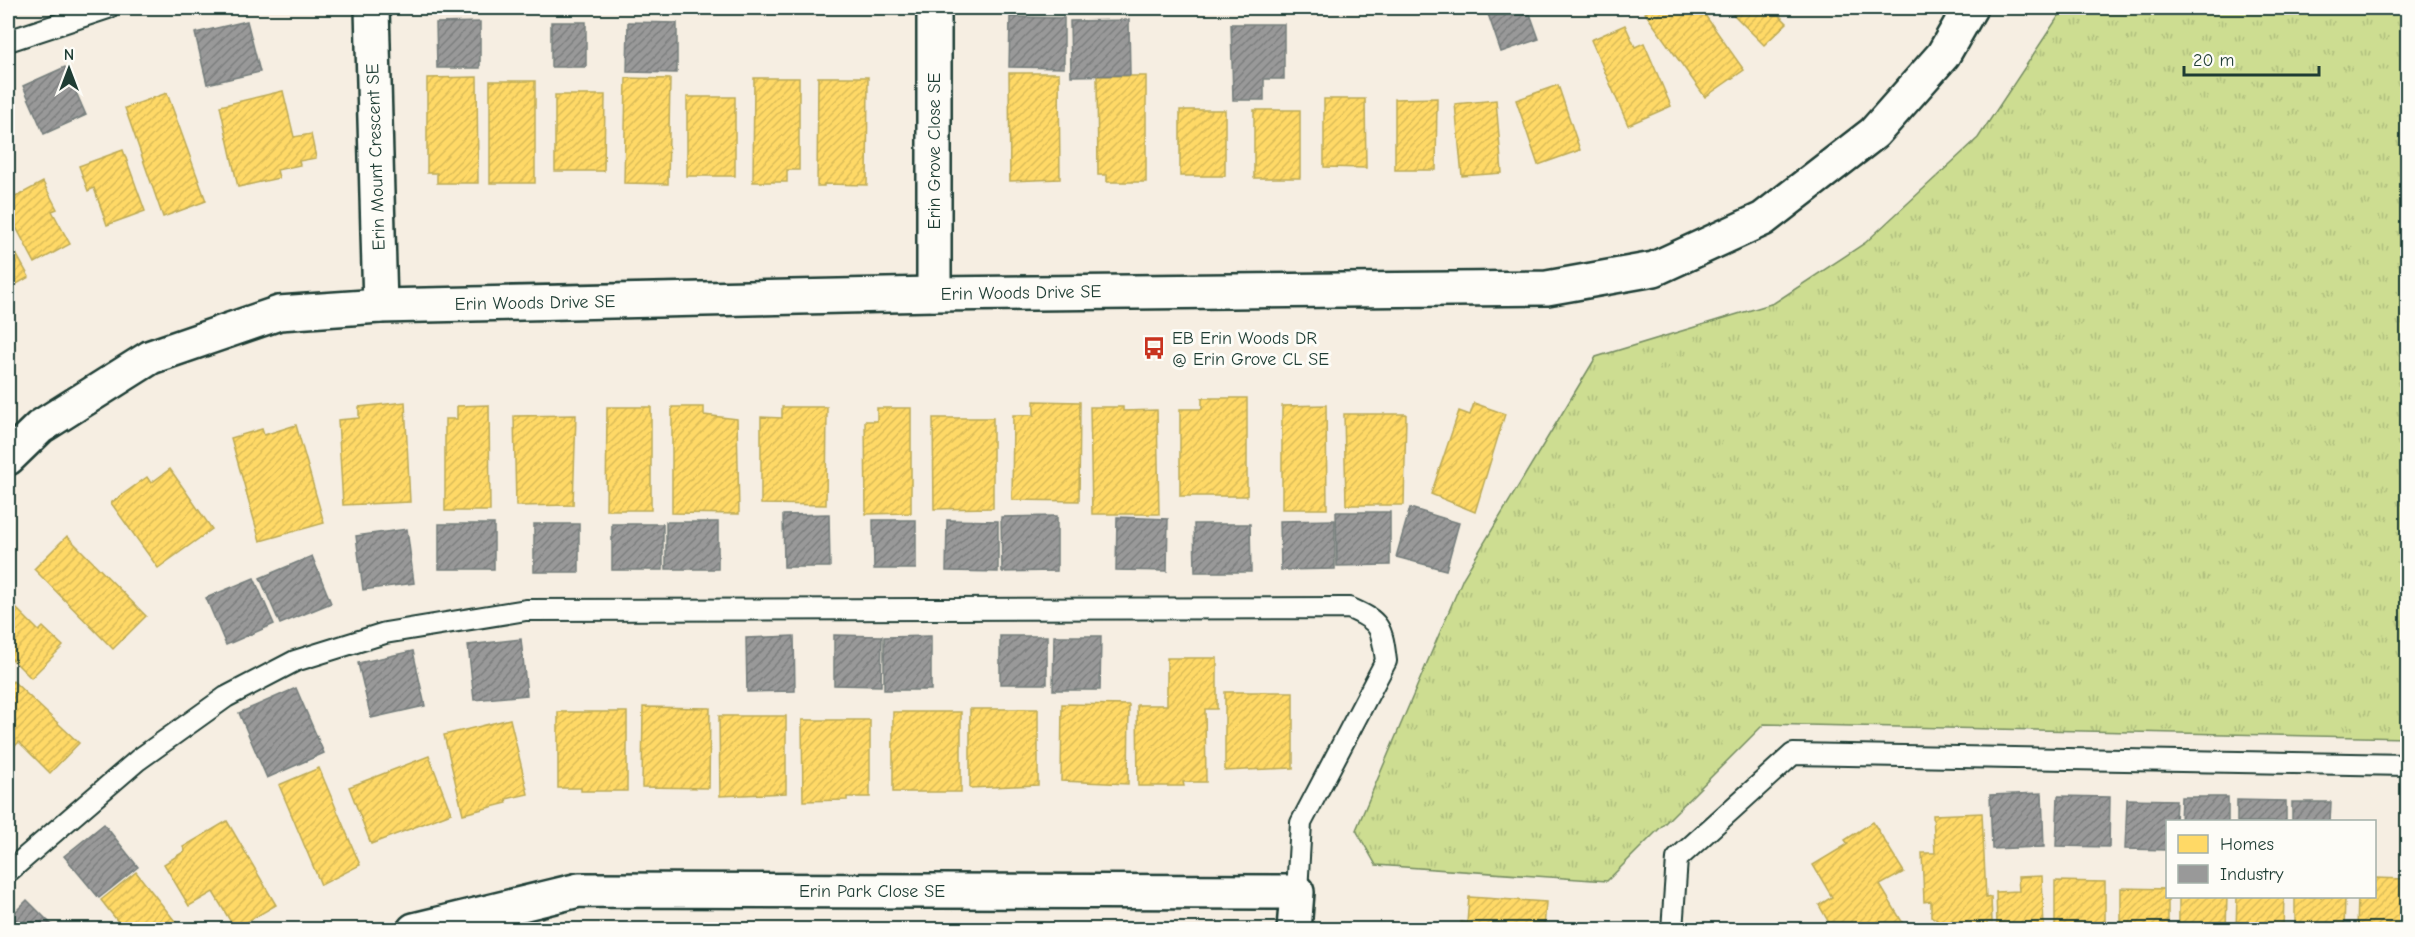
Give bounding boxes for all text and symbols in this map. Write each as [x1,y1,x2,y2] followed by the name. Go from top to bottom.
[39,39,99,99] north arrow
[2184,39,2319,77] scale bar
[64,46,74,64] text: N
[2193,50,2234,71] text: 20 m
[362,63,390,251] street label: Erin Mount Crescent SE
[924,72,945,229] street label: Erin Grove Close SE
[941,281,1102,305] street label: Erin Woods Drive SE
[455,291,616,315] street label: Erin Woods Drive SE
[1172,328,1329,370] place label: EB Erin Woods DR @ Erin Grove CL SE
[1141,335,1167,361] bus stop icon: EB Erin Woods DR @ Erin Grove CL SE
[2166,820,2376,898] legend
[2220,834,2274,855] text: Homes
[2220,864,2285,885] text: Industry
[799,881,945,902] street label: Erin Park Close SE

